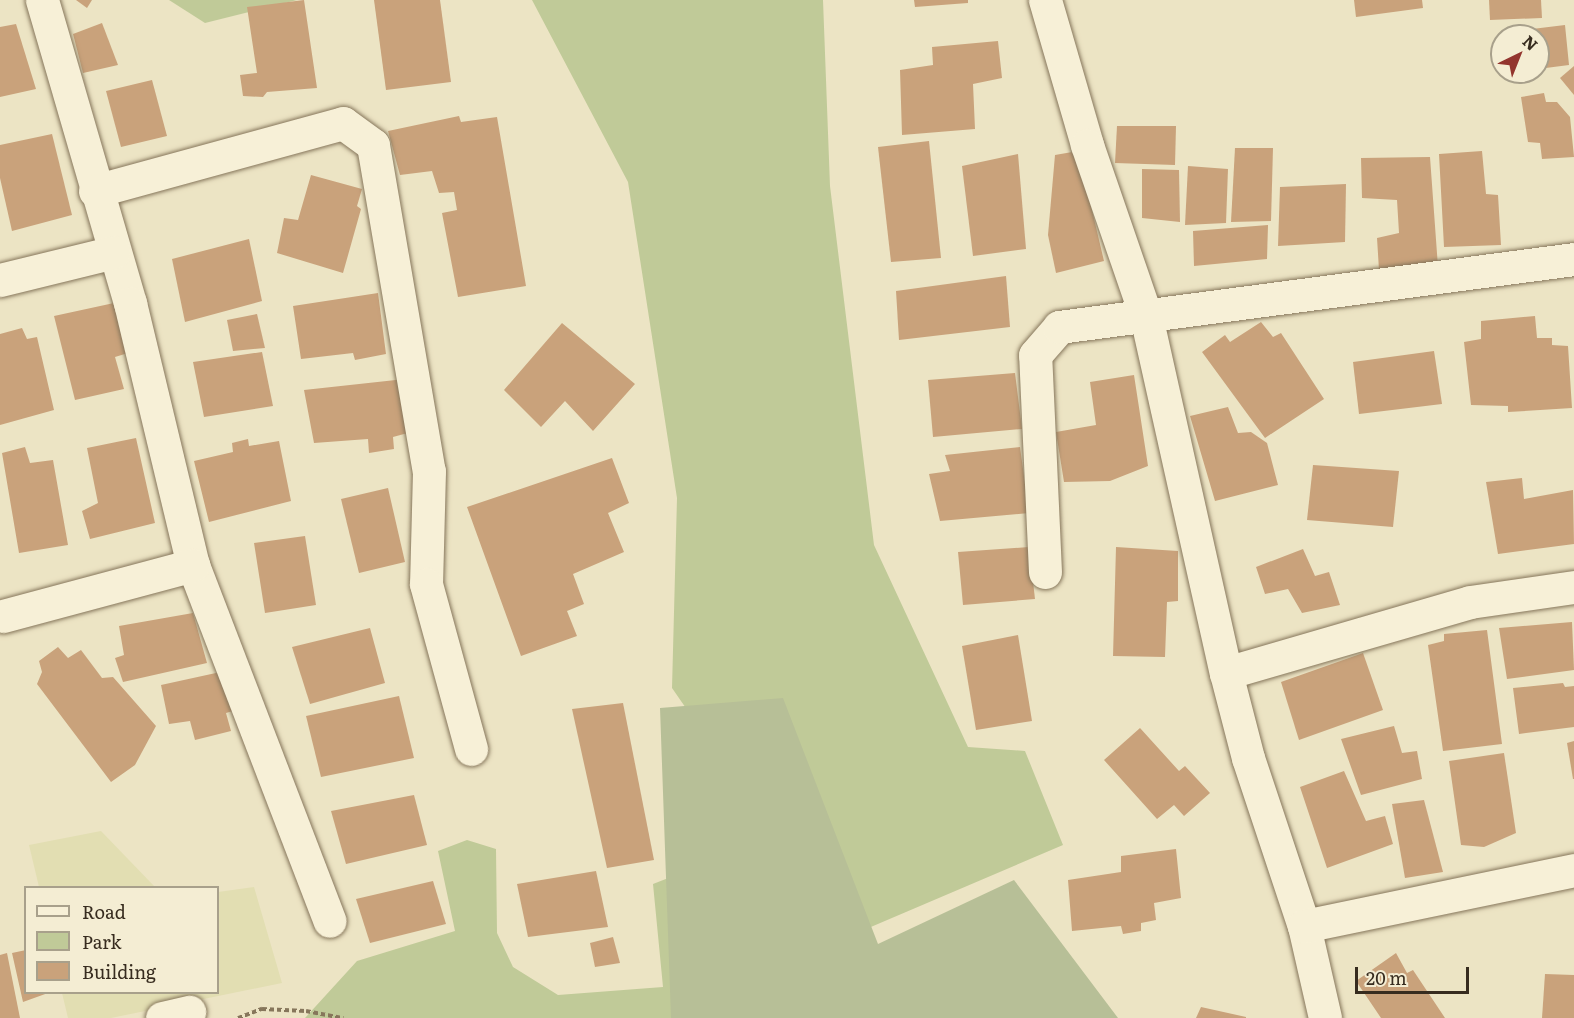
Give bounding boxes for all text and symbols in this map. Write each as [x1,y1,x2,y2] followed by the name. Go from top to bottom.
[1490,24,1550,84] north arrow
[1518,29,1544,56] text: N
[24,886,219,994] legend
[82,898,126,925] text: Road
[82,928,121,955] text: Park
[1358,955,1472,993] scale bar
[82,958,156,985] text: Building
[1366,964,1407,991] text: 20 m

